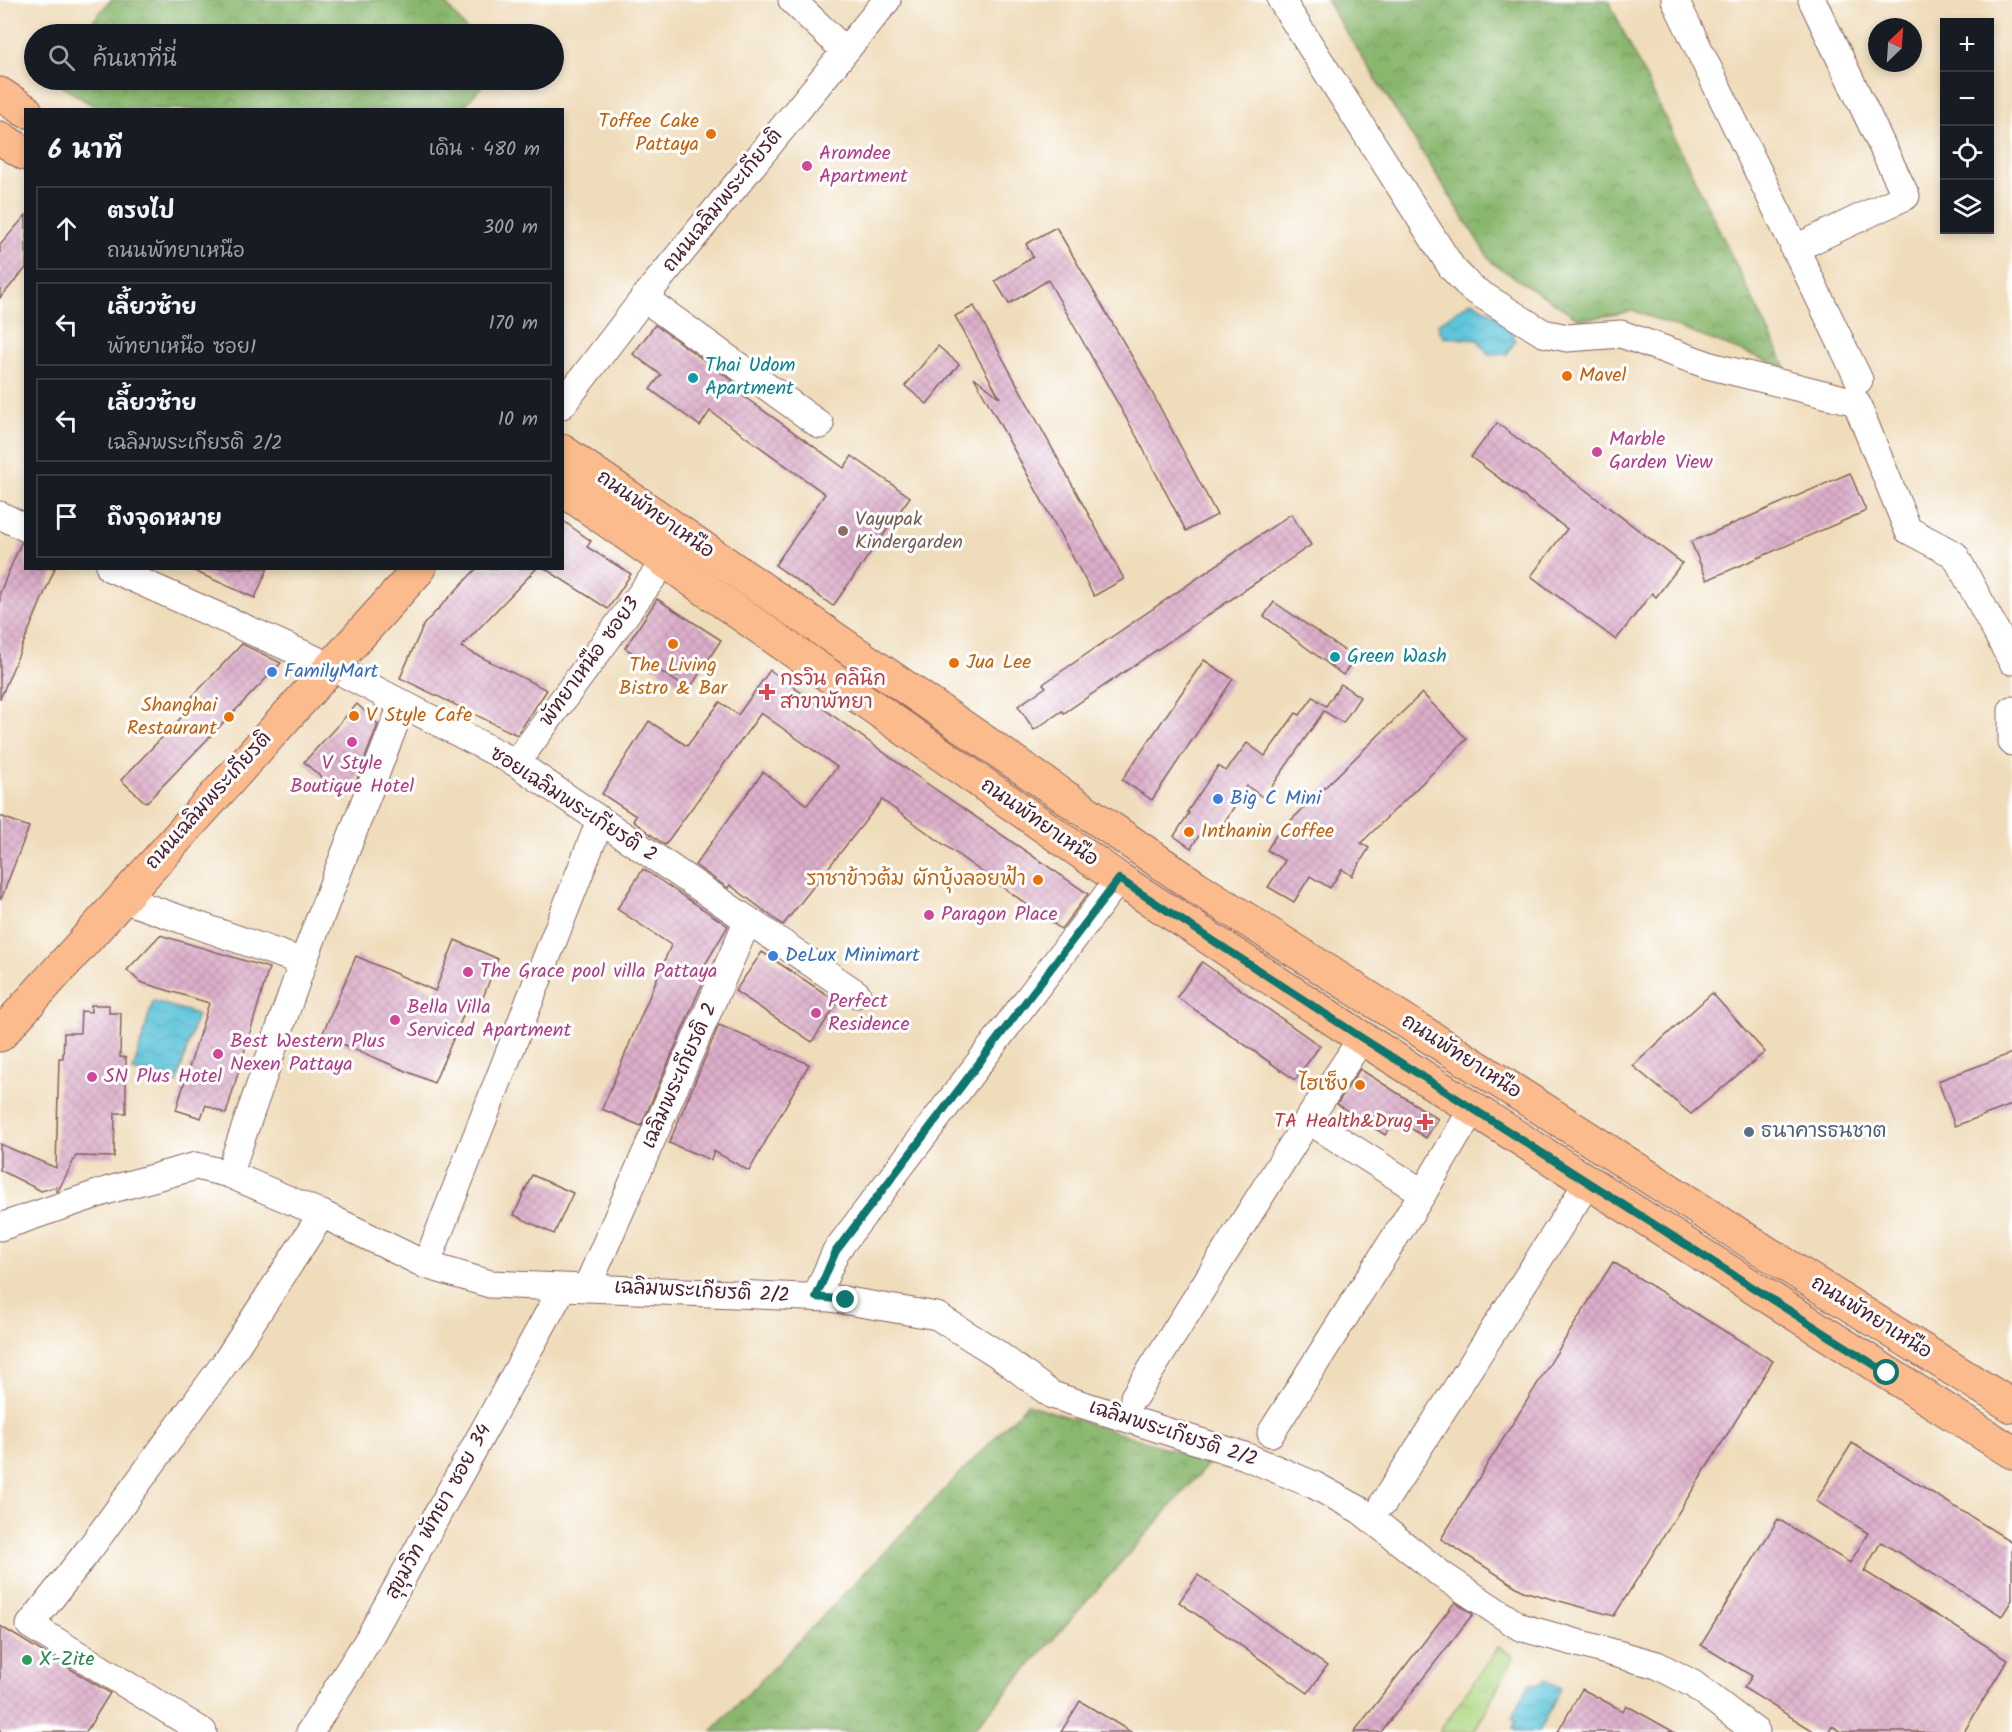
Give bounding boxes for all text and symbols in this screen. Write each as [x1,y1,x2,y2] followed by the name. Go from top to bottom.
[1868,18,1922,72] north arrow
[1940,18,1994,234] map controls
[1940,18,1994,72] button: +
[24,24,564,90] search box
[45,41,78,74] icon: search
[93,43,177,78] text: ค้นหาที่นี่
[1940,72,1994,126] button: −
[598,106,699,161] place label: Toffee Cake Pattaya
[655,122,791,280] street label: ถนนเฉลิมพระเกียรติ
[1940,126,1994,180] button: locate
[704,127,718,141] marker: Toffee Cake Pattaya
[48,130,122,172] text: 6 นาที
[429,134,540,166] text: เดิน · 480 m
[819,138,908,193] place label: Aromdee Apartment
[800,159,814,173] marker: Aromdee Apartment
[1940,180,1994,234] button: layers
[107,195,175,230] text: ตรงไป
[50,212,83,245] icon: ahead
[483,212,538,244] text: 300 m
[107,236,245,268] text: ถนนพัทยาเหนือ
[107,291,197,326] text: เลี้ยวซ้าย
[50,308,83,341] icon: left
[489,308,538,340] text: 170 m
[107,332,256,364] text: พัทยาเหนือ ซอย1
[705,350,796,405] place label: Thai Udom Apartment
[1579,360,1627,392] place label: Mavel
[1560,369,1574,383] marker: Mavel
[686,371,700,385] marker: Thai Udom Apartment
[107,387,197,422] text: เลี้ยวซ้าย
[50,404,83,437] icon: left
[498,404,538,436] text: 10 m
[1609,424,1713,479] place label: Marble Garden View
[107,428,283,460] text: เฉลิมพระเกียรติ 2/2
[1590,445,1604,459] marker: Marble Garden View
[589,462,721,568] street label: ถนนพัทยาเหนือ
[50,500,83,533] icon: arrive
[107,502,222,537] text: ถึงจุดหมาย
[855,504,963,559] place label: Vayupak Kindergarden
[836,524,850,538] marker: Vayupak Kindergarden
[532,590,648,734] street label: พัทยาเหนือ ซอย3
[666,637,680,651] marker: The Living Bistro & Bar
[1347,641,1447,673] place label: Green Wash
[966,647,1031,679] place label: Jua Lee
[619,650,729,705] place label: The Living Bistro & Bar
[1328,650,1342,664] marker: Green Wash
[284,656,379,688] place label: FamilyMart
[947,656,961,670] marker: Jua Lee
[780,664,886,719] place label: กรวิน คลินิก สาขาพัทยา
[265,665,279,679] marker: FamilyMart
[758,683,776,701] marker: กรวิน คลินิก สาขาพัทยา
[127,690,218,745] place label: Shanghai Restaurant
[366,700,472,732] place label: V Style Cafe
[347,709,361,723] marker: V Style Cafe
[222,710,236,724] marker: Shanghai Restaurant
[138,724,280,878] street label: ถนนเฉลิมพระเกียรติ
[345,735,359,749] marker: V Style Boutique Hotel
[483,739,663,871] street label: ซอยเฉลิมพระเกียรติ 2
[290,748,414,803] place label: V Style Boutique Hotel
[973,770,1105,876] street label: ถนนพัทยาเหนือ
[1230,783,1322,815] place label: Big C Mini
[1211,792,1225,806] marker: Big C Mini
[1201,816,1334,848] place label: Inthanin Coffee
[1182,825,1196,839] marker: Inthanin Coffee
[806,864,1026,896] place label: ราชาข้าวต้ม ผักบุ้งลอยฟ้า
[1031,873,1045,887] marker: ราชาข้าวต้ม ผักบุ้งลอยฟ้า
[941,899,1058,931] place label: Paragon Place
[922,908,936,922] marker: Paragon Place
[785,940,920,972] place label: DeLux Minimart
[766,949,780,963] marker: DeLux Minimart
[480,956,717,988] place label: The Grace pool villa Pattaya
[461,965,475,979] marker: The Grace pool villa Pattaya
[828,986,910,1041] place label: Perfect Residence
[407,992,571,1047] place label: Bella Villa Serviced Apartment
[633,998,727,1154] street label: เฉลิมพระเกียรติ 2
[809,1006,823,1020] marker: Perfect Residence
[1395,1006,1527,1108] street label: ถนนพัทยาเหนือ
[388,1013,402,1027] marker: Bella Villa Serviced Apartment
[230,1026,386,1081] place label: Best Western Plus Nexen Pattaya
[211,1047,225,1061] marker: Best Western Plus Nexen Pattaya
[104,1061,222,1093] place label: SN Plus Hotel
[1298,1069,1348,1101] place label: ไฮเซ็ง
[85,1070,99,1084] marker: SN Plus Hotel
[1353,1078,1367,1092] marker: ไฮเซ็ง
[1274,1106,1413,1138] place label: TA Health&Drug
[1418,1115,1432,1129] marker: TA Health&Drug
[1761,1116,1887,1148] place label: ธนาคารธนชาต
[1742,1125,1756,1139] marker: ธนาคารธนชาต
[1804,1268,1938,1368] street label: ถนนพัทยาเหนือ
[613,1271,791,1313] street label: เฉลิมพระเกียรติ 2/2
[832,1286,858,1312] route end
[1873,1359,1899,1385] route start
[1085,1392,1261,1476] street label: เฉลิมพระเกียรติ 2/2
[377,1418,501,1606] street label: สุขุมวิท พัทยา ซอย 34
[39,1644,95,1676] place label: X-Zite
[20,1653,34,1667] marker: X-Zite

